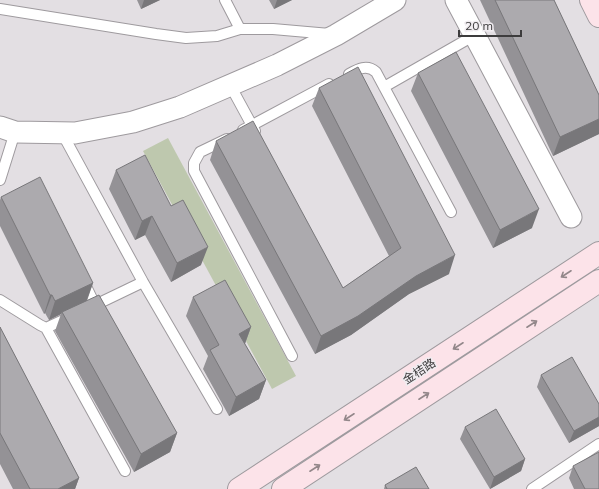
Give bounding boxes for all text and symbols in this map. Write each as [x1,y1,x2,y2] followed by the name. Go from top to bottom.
[459,12,521,38] scale bar
[465,18,493,33] text: 20 m
[561,270,572,278] one-way arrow
[527,320,538,329] one-way arrow
[452,342,464,350] one-way arrow
[400,355,438,387] street label: 金桔路
[418,392,429,400] one-way arrow
[344,413,355,421] one-way arrow
[310,463,321,472] one-way arrow

